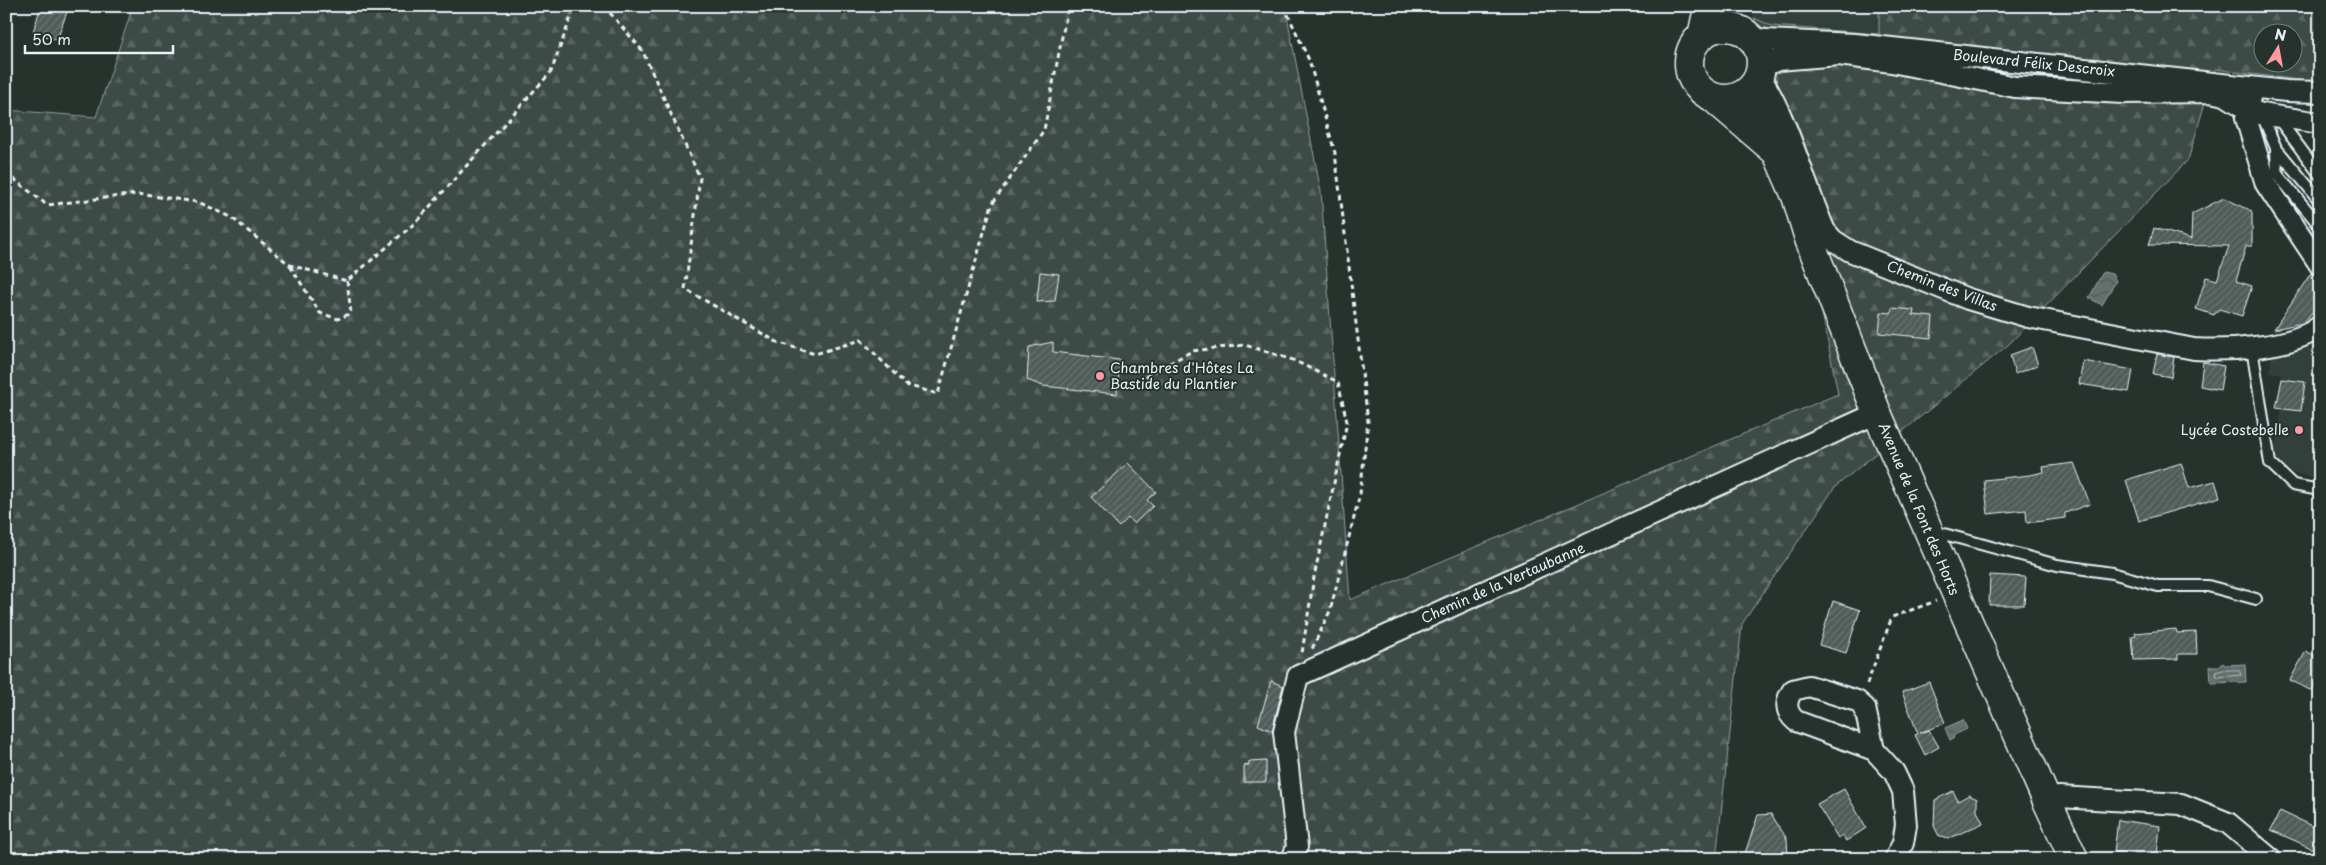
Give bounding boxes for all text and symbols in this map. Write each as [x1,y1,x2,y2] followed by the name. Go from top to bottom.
[25,22,172,54] scale bar
[2254,22,2304,72] north arrow
[2273,23,2288,46] text: N
[32,27,71,50] text: 50 m
[1952,44,2116,81] street label: Boulevard Félix Descroix
[1884,255,2000,316] street label: Chemin des Villas
[1110,357,1254,394] place label: Chambres d'Hôtes La Bastide du Plantier
[1094,370,1106,382] marker: Chambres d'Hôtes La Bastide du Plantier
[1874,419,1966,599] street label: Avenue de la Font des Horts
[2181,419,2289,440] place label: Lycée Costebelle
[2293,424,2305,436] marker: Lycée Costebelle
[1417,537,1588,628] street label: Chemin de la Vertaubanne

